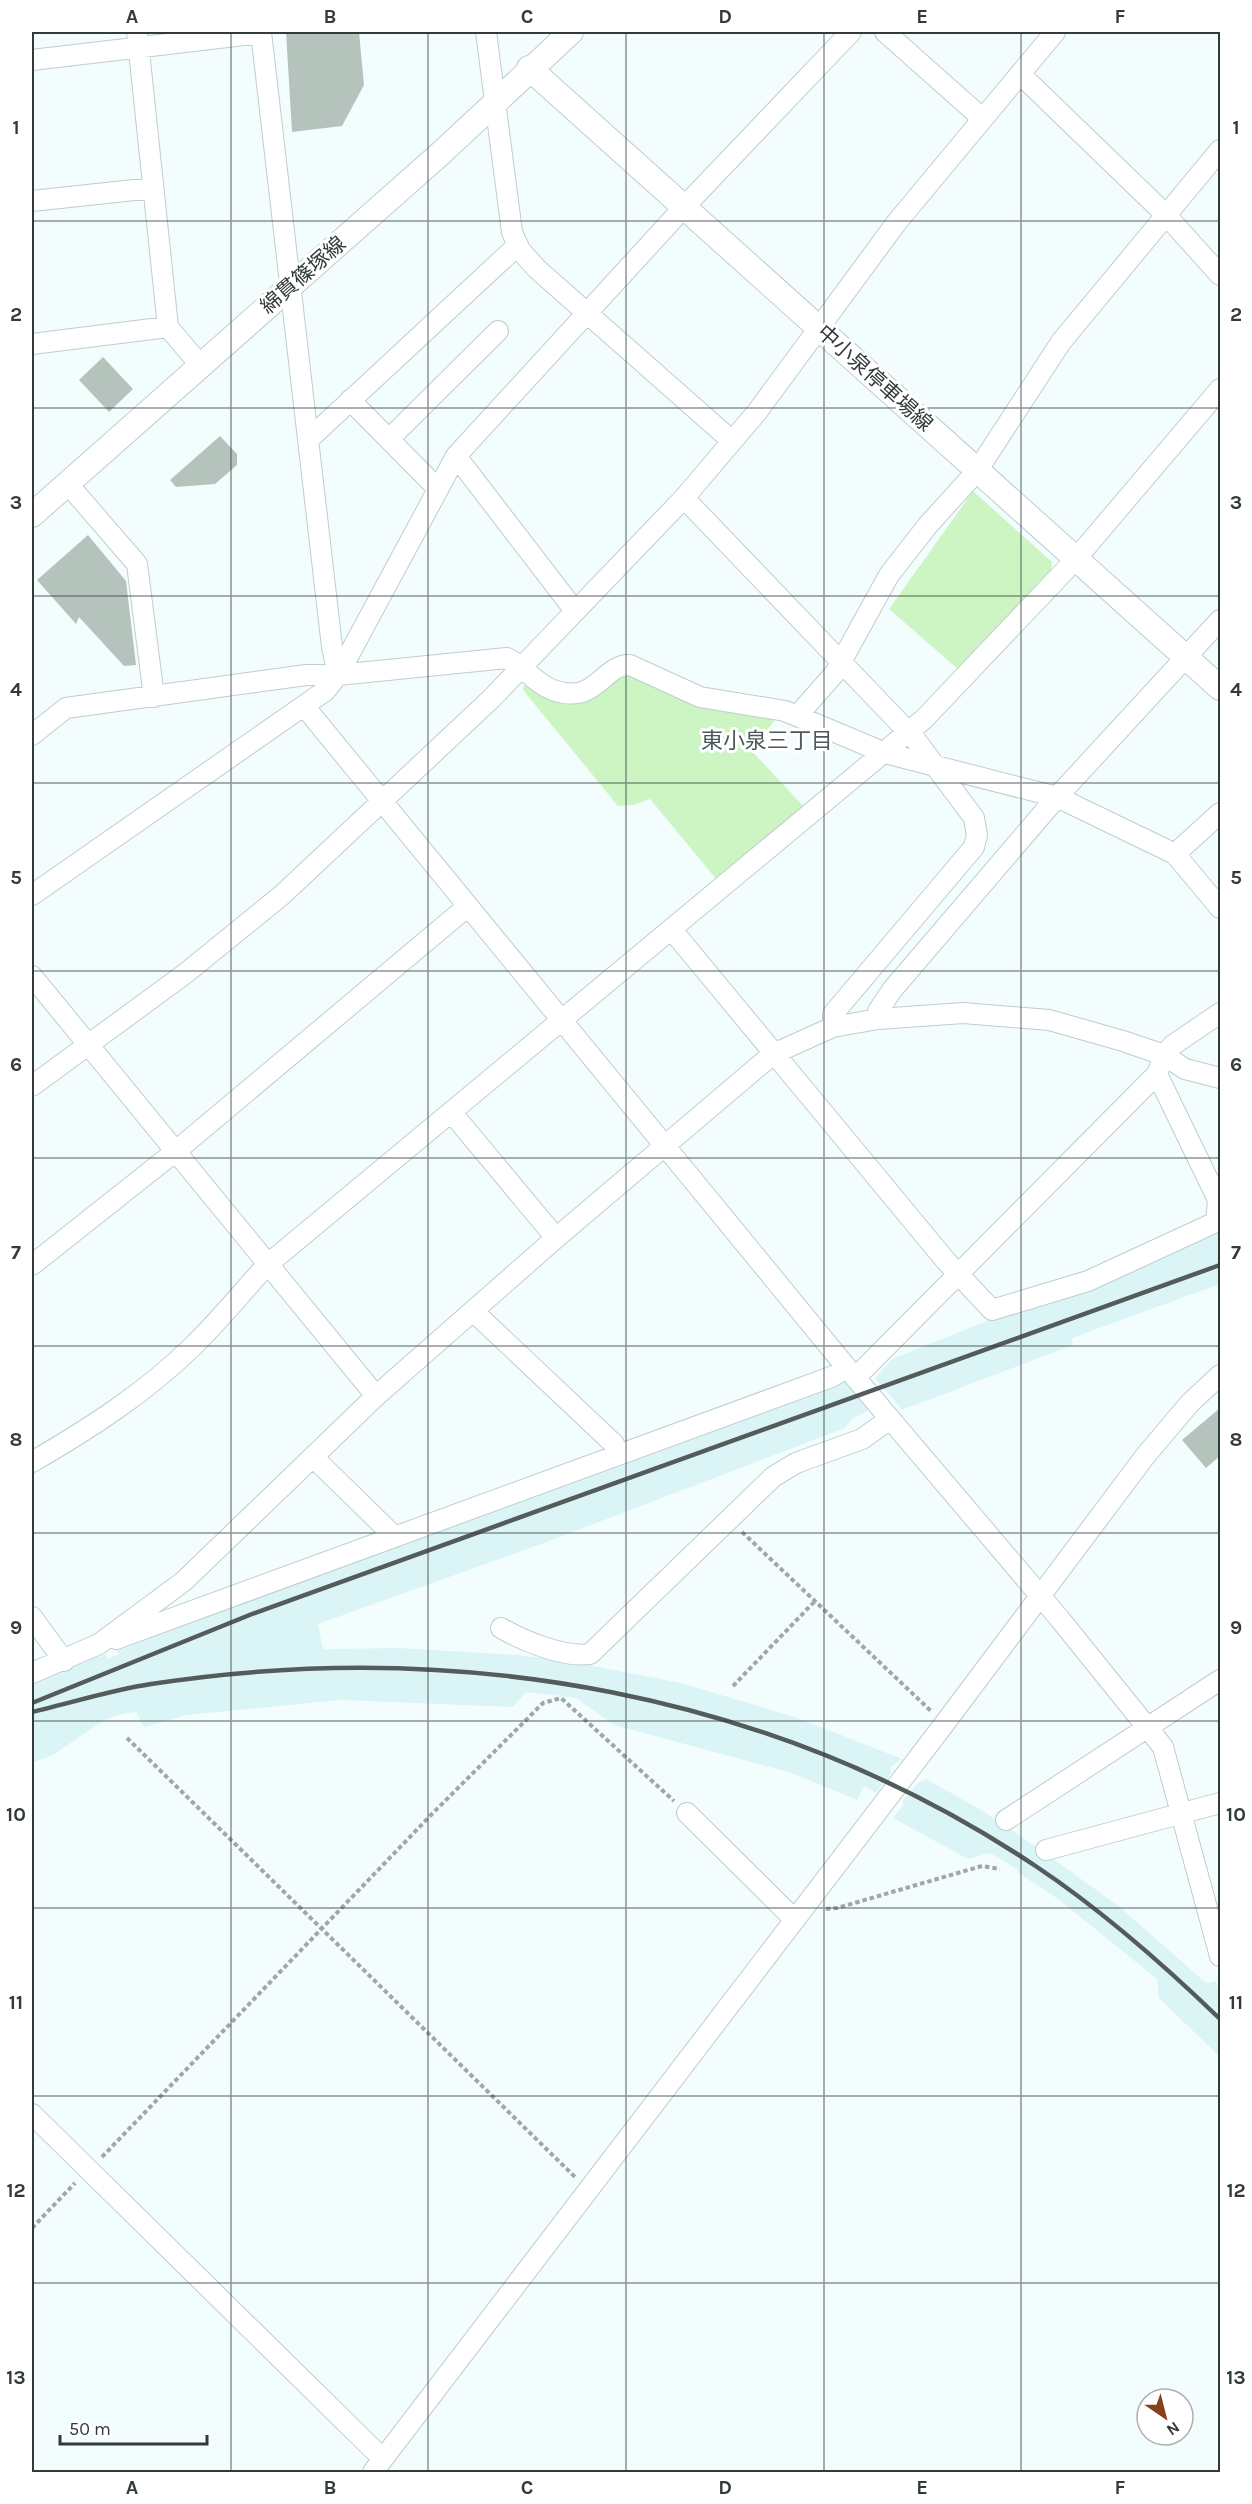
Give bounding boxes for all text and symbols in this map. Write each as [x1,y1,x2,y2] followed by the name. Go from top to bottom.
[126,5,139,28] text: A
[324,5,336,28] text: B
[521,5,533,28] text: C
[718,5,732,28] text: D
[916,5,928,28] text: E
[1115,5,1126,28] text: F
[12,116,20,139] text: 1
[1232,116,1240,139] text: 1
[256,232,350,318] street label: 綿貫篠塚線
[10,303,22,326] text: 2
[1230,303,1242,326] text: 2
[812,320,938,436] street label: 中小泉停車場線
[10,491,22,514] text: 3
[1230,491,1242,514] text: 3
[10,678,22,701] text: 4
[1230,678,1242,701] text: 4
[701,728,833,754] district label: 東小泉三丁目
[10,866,22,889] text: 5
[1230,866,1242,889] text: 5
[10,1053,22,1076] text: 6
[1230,1053,1242,1076] text: 6
[11,1241,21,1264] text: 7
[1231,1241,1241,1264] text: 7
[10,1428,22,1451] text: 8
[1230,1428,1242,1451] text: 8
[10,1616,22,1639] text: 9
[1230,1616,1242,1639] text: 9
[6,1803,26,1826] text: 10
[1226,1803,1246,1826] text: 10
[9,1991,23,2014] text: 11
[1229,1991,1243,2014] text: 11
[6,2179,26,2202] text: 12
[1226,2179,1246,2202] text: 12
[6,2366,26,2389] text: 13
[1226,2366,1246,2389] text: 13
[1135,2387,1195,2447] north arrow
[60,2408,207,2446] scale bar
[69,2418,111,2440] text: 50 m
[1163,2418,1183,2440] text: N
[126,2476,139,2499] text: A
[324,2476,336,2499] text: B
[521,2476,533,2499] text: C
[718,2476,732,2499] text: D
[916,2476,928,2499] text: E
[1115,2476,1126,2499] text: F

